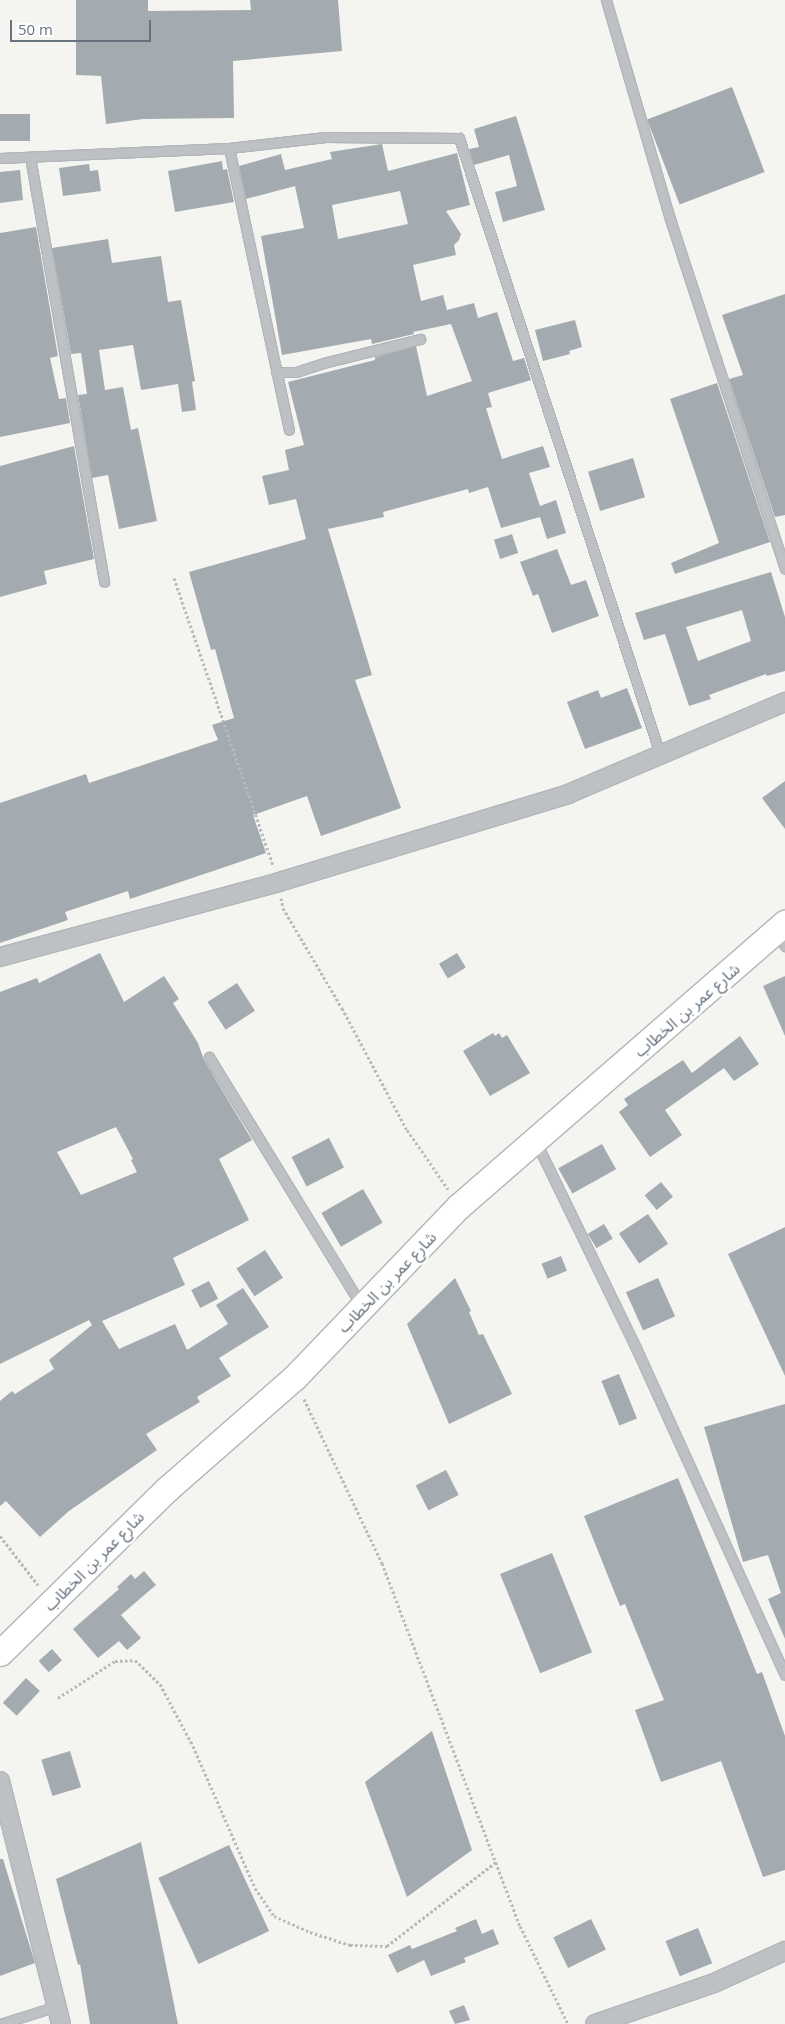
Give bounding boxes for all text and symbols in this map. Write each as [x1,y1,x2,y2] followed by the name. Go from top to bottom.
[12,10,154,42] scale bar
[18,19,53,39] text: 50 m
[630,959,744,1061] street label: شارع عمر بن الخطاب
[334,1227,440,1337] street label: شارع عمر بن الخطاب
[40,1507,148,1615] street label: شارع عمر بن الخطاب

